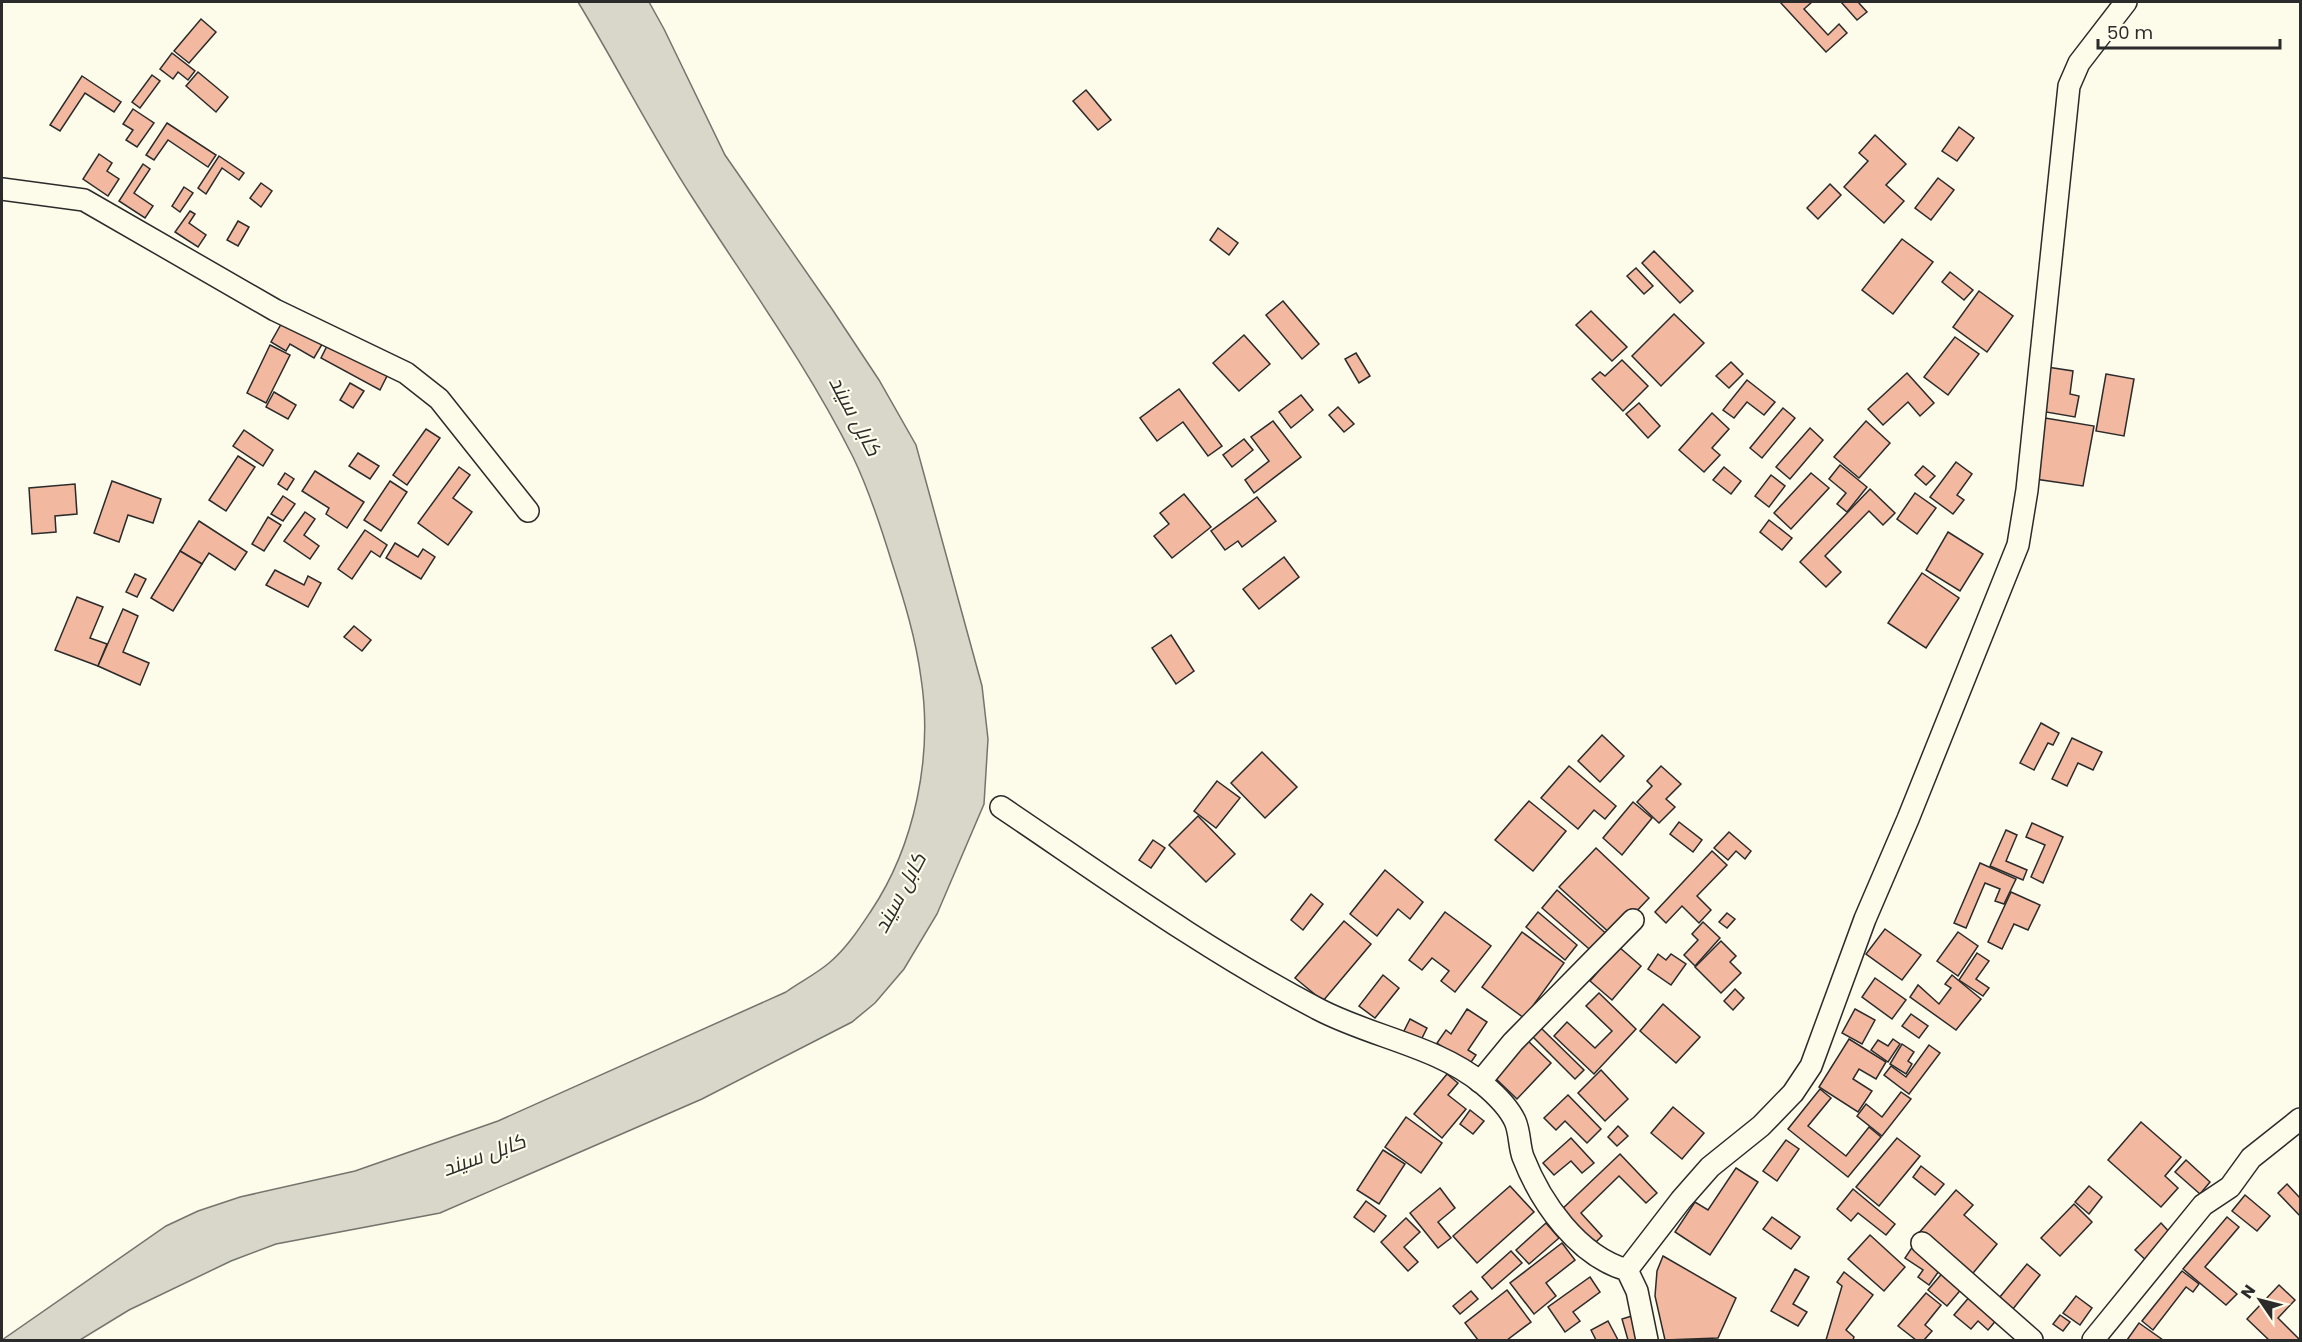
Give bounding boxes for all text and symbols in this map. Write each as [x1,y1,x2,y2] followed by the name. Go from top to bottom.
[2098,12,2280,50] scale bar
[2107,20,2153,45] text: 50 m
[822,371,889,461] water label: کابل سيند
[866,848,933,938] water label: کابل سيند
[438,1126,530,1183] water label: کابل سيند
[2230,1270,2290,1330] north arrow
[2235,1280,2261,1303] text: N

